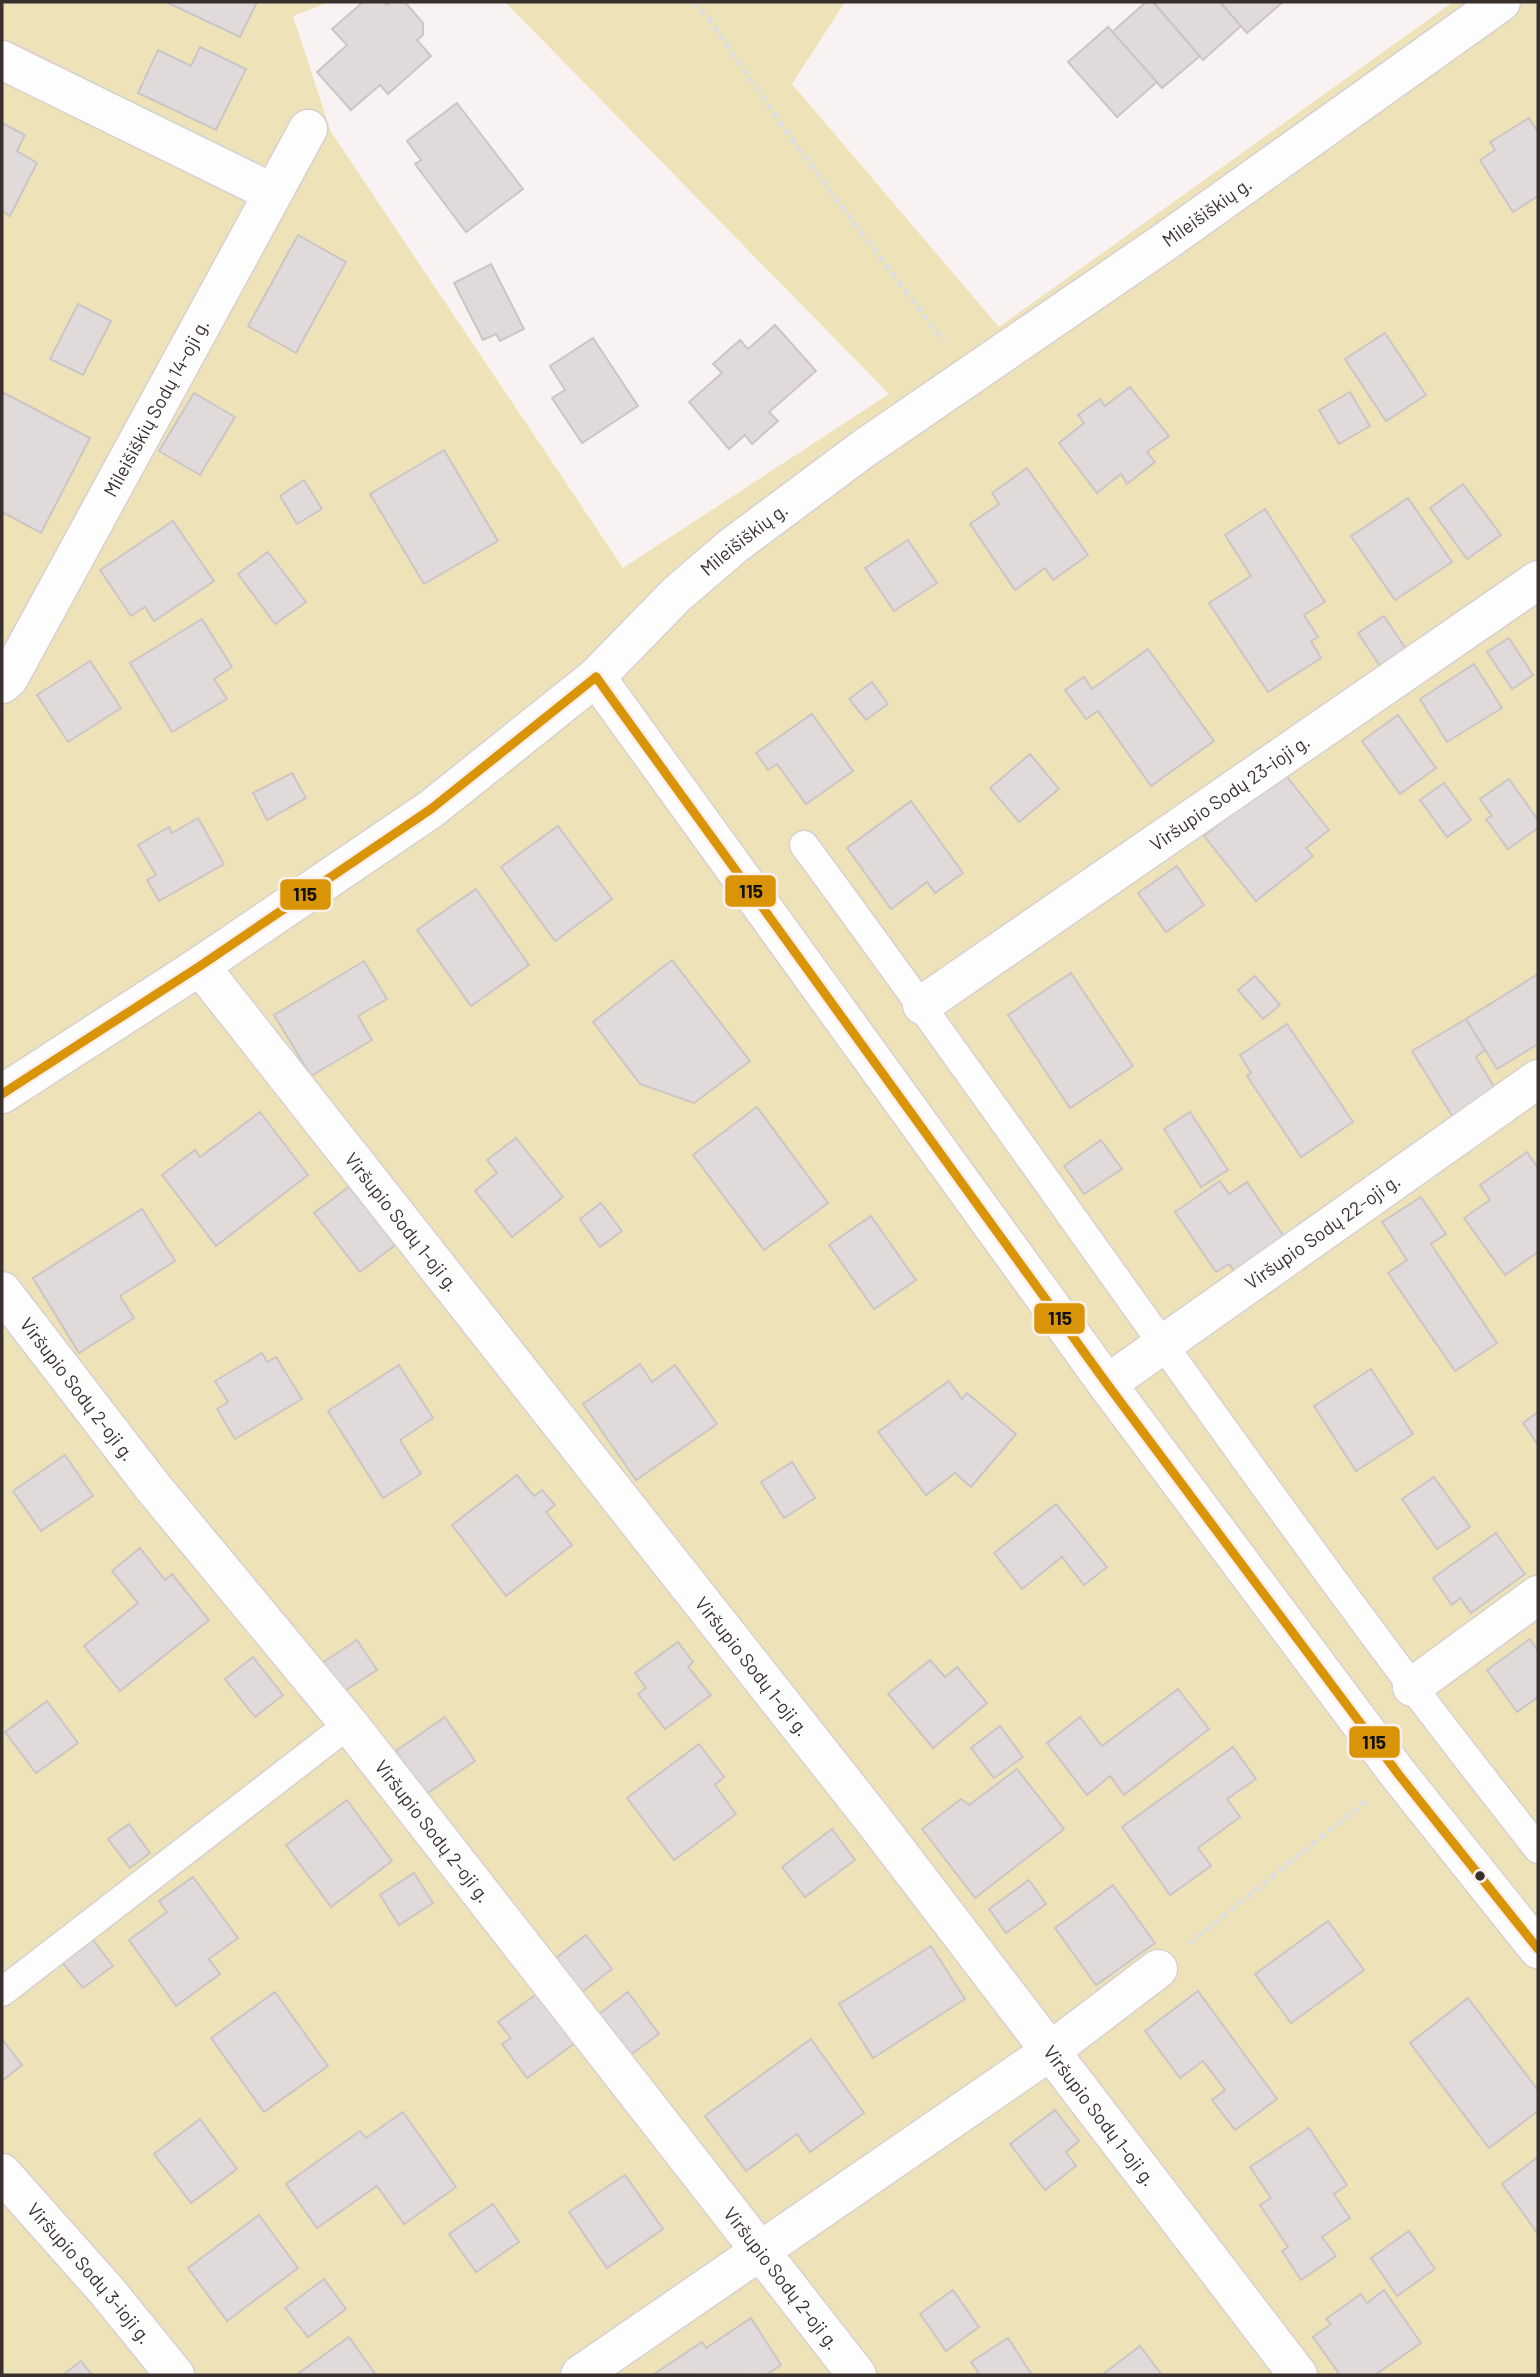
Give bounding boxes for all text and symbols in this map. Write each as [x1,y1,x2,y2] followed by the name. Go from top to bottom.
[1157,172,1256,251] street label: Mileišiškių g.
[98,314,214,500] street label: Mileišiškių Sodų 14-oji g.
[695,497,792,580] street label: Mileišiškių g.
[1145,729,1314,855] street label: Viršupio Sodų 23-ioji g.
[724,874,777,908] line badge: 115
[279,878,332,911] line badge: 115
[739,879,763,902] text: 115
[293,882,317,905] text: 115
[340,1147,464,1296] street label: Viršupio Sodų 1-oji g.
[1240,1168,1404,1294] street label: Viršupio Sodų 22-oji g.
[1033,1302,1086,1335] line badge: 115
[1048,1306,1072,1329] text: 115
[16,1313,140,1465] street label: Viršupio Sodų 2-oji g.
[691,1592,815,1740] street label: Viršupio Sodų 1-oji g.
[1348,1725,1401,1759] line badge: 115
[1362,1730,1386,1753] text: 115
[370,1755,496,1907] street label: Viršupio Sodų 2-oji g.
[1473,1869,1487,1883] unlabelled marker
[1039,2041,1161,2190] street label: Viršupio Sodų 1-oji g.
[23,2198,157,2348] street label: Viršupio Sodų 3-ioji g.
[719,2202,845,2354] street label: Viršupio Sodų 2-oji g.

